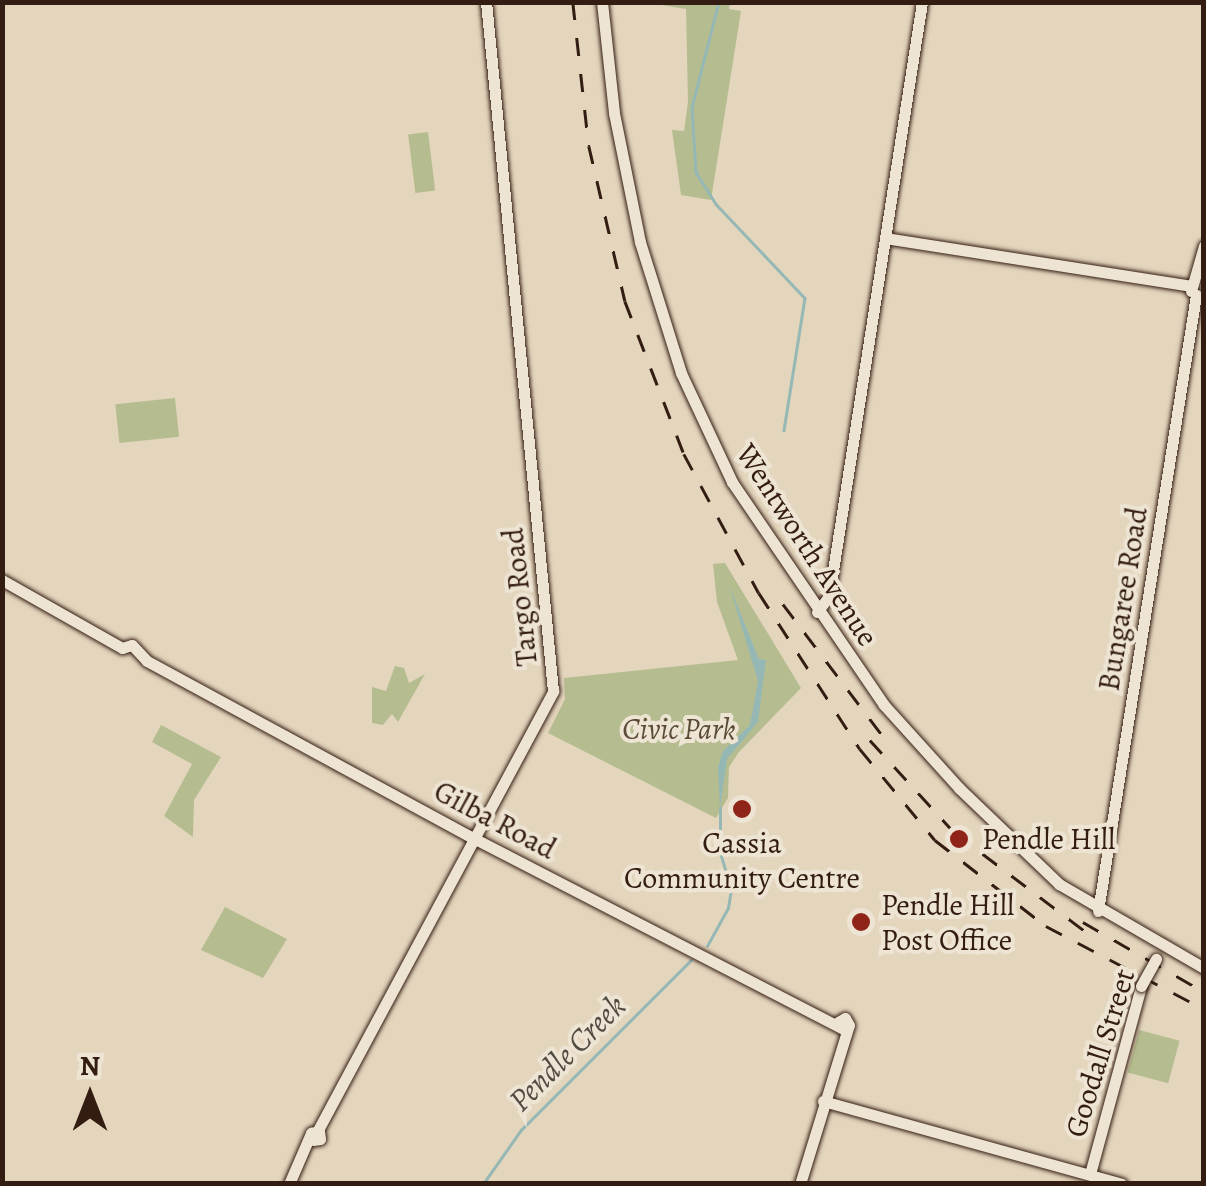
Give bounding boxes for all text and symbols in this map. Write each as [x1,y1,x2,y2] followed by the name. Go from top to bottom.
[728,437,886,653] street label: Wentworth Avenue
[1091,504,1155,694] street label: Bungaree Road
[495,526,545,668] street label: Targo Road
[622,711,736,747] park label: Civic Park
[428,773,562,867] street label: Gilba Road
[731,798,753,820] marker: Cassia Community Centre
[982,821,1115,857] place label: Pendle Hill
[624,825,860,896] place label: Cassia Community Centre
[946,826,972,852] marker: Pendle Hill
[881,887,1014,958] place label: Pendle Hill Post Office
[850,911,872,933] marker: Pendle Hill Post Office
[1057,965,1143,1141] street label: Goodall Street
[501,987,633,1119] water label: Pendle Creek
[40,1046,140,1146] north arrow
[80,1047,100,1085] text: N

